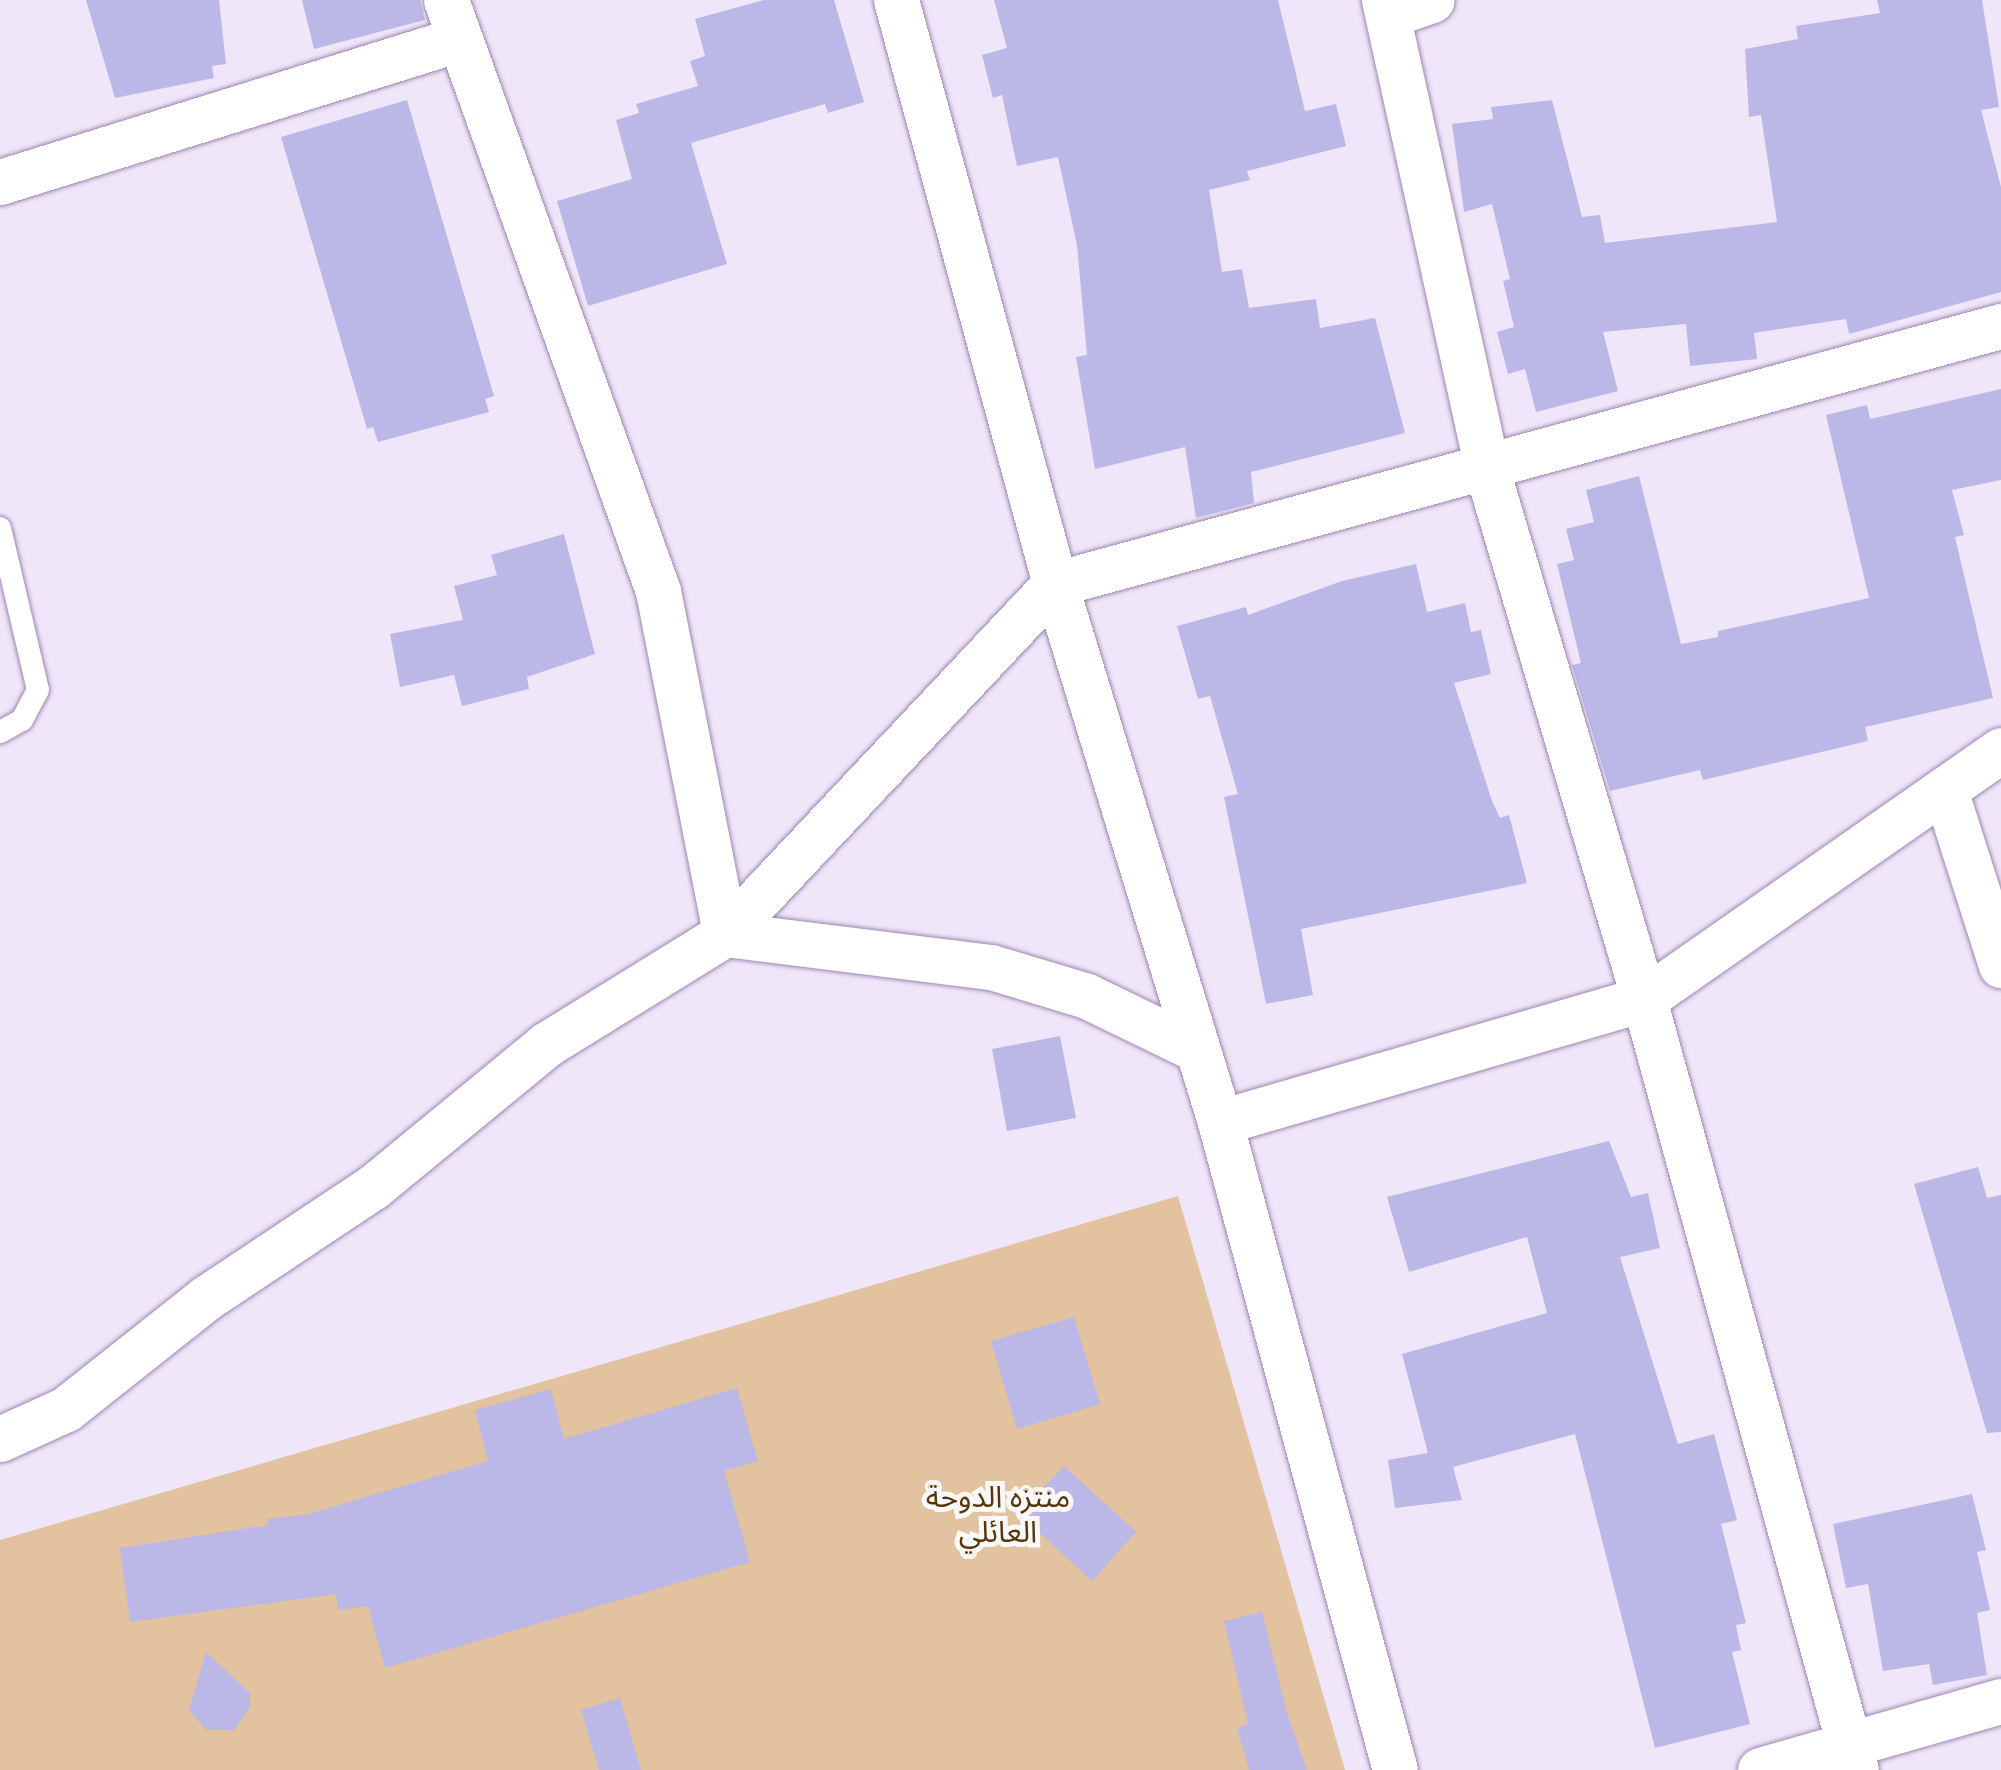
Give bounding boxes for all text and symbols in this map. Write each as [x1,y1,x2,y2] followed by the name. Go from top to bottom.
[926,1479,1070,1550] park label: منتزه الدوحة العائلي

